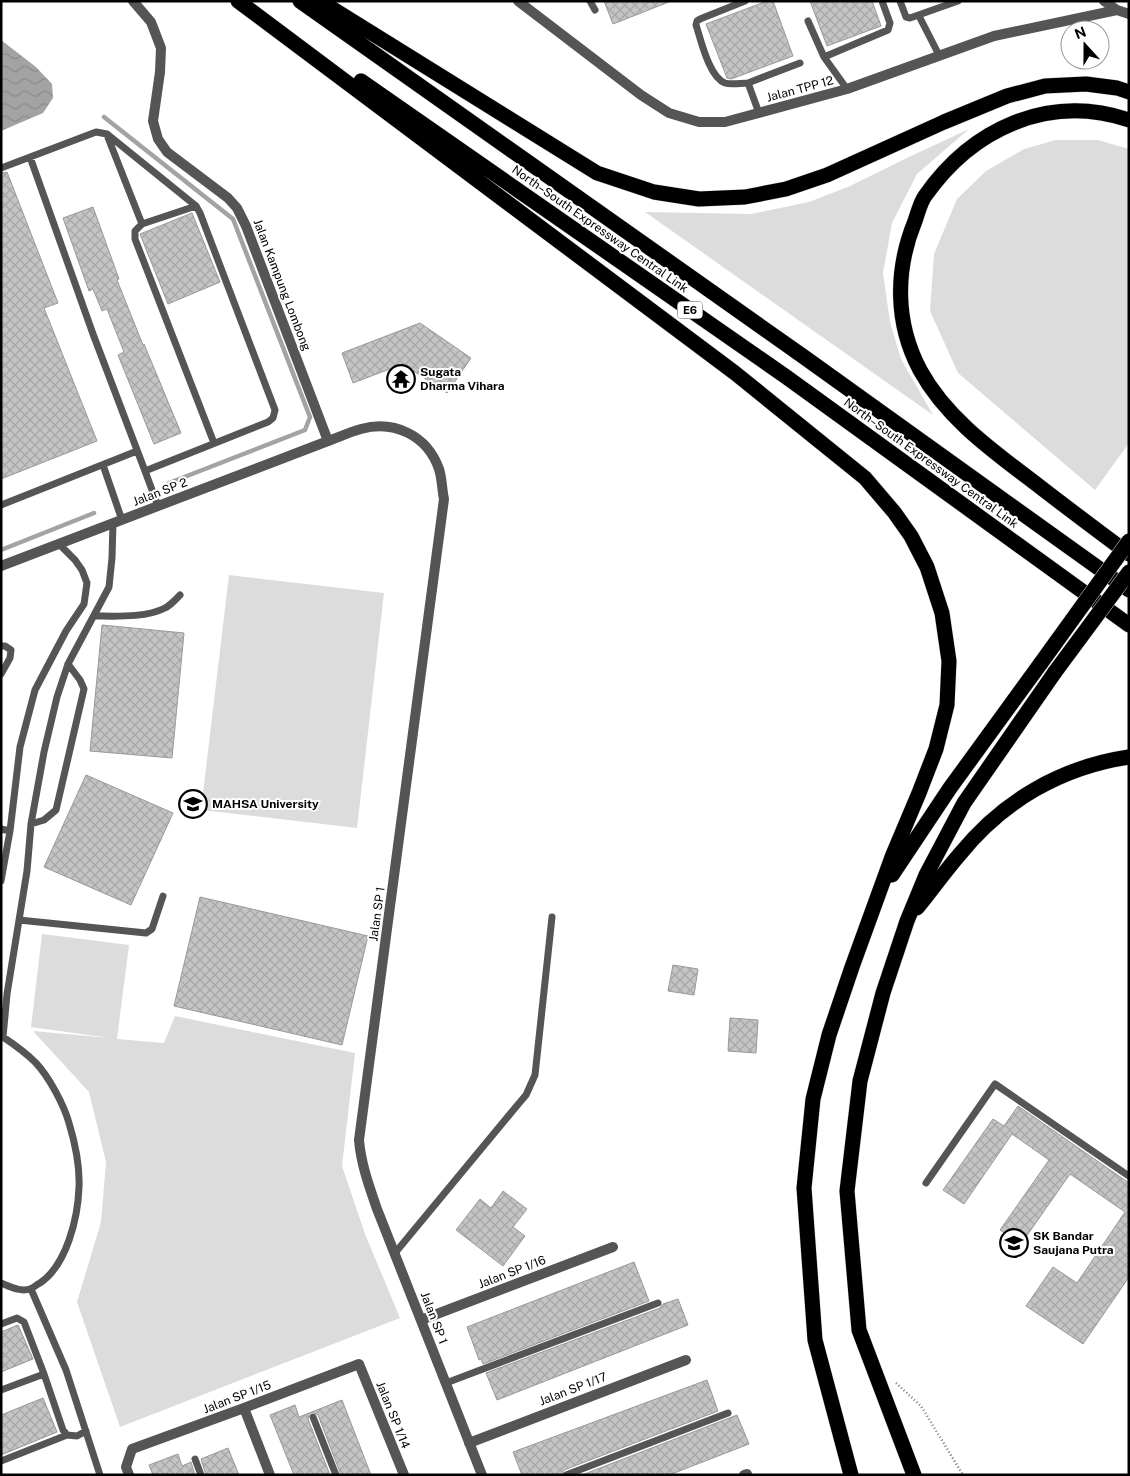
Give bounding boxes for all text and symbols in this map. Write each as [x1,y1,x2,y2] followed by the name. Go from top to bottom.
[1060,20,1110,70] north arrow
[1072,23,1088,42] text: N
[765,73,835,105] street label: Jalan TPP 12
[509,163,691,296] street label: North–South Expressway Central Link
[250,217,314,353] street label: Jalan Kampung Lombong
[678,302,702,318] road number: E6
[386,364,416,394] temple icon: Sugata Dharma Vihara
[420,365,505,393] place label: Sugata Dharma Vihara
[841,395,1021,531] street label: North–South Expressway Central Link
[131,475,189,509] street label: Jalan SP 2
[178,789,208,819] school or university icon: MAHSA University
[212,797,319,811] place label: MAHSA University
[366,886,388,942] street label: Jalan SP 1
[999,1228,1029,1258] school or university icon: SK Bandar Saujana Putra
[1033,1229,1114,1257] place label: SK Bandar Saujana Putra
[476,1253,548,1291] street label: Jalan SP 1/16
[418,1290,450,1346] street label: Jalan SP 1
[537,1370,609,1408] street label: Jalan SP 1/17
[201,1378,273,1416] street label: Jalan SP 1/15
[373,1379,413,1451] street label: Jalan SP 1/14

